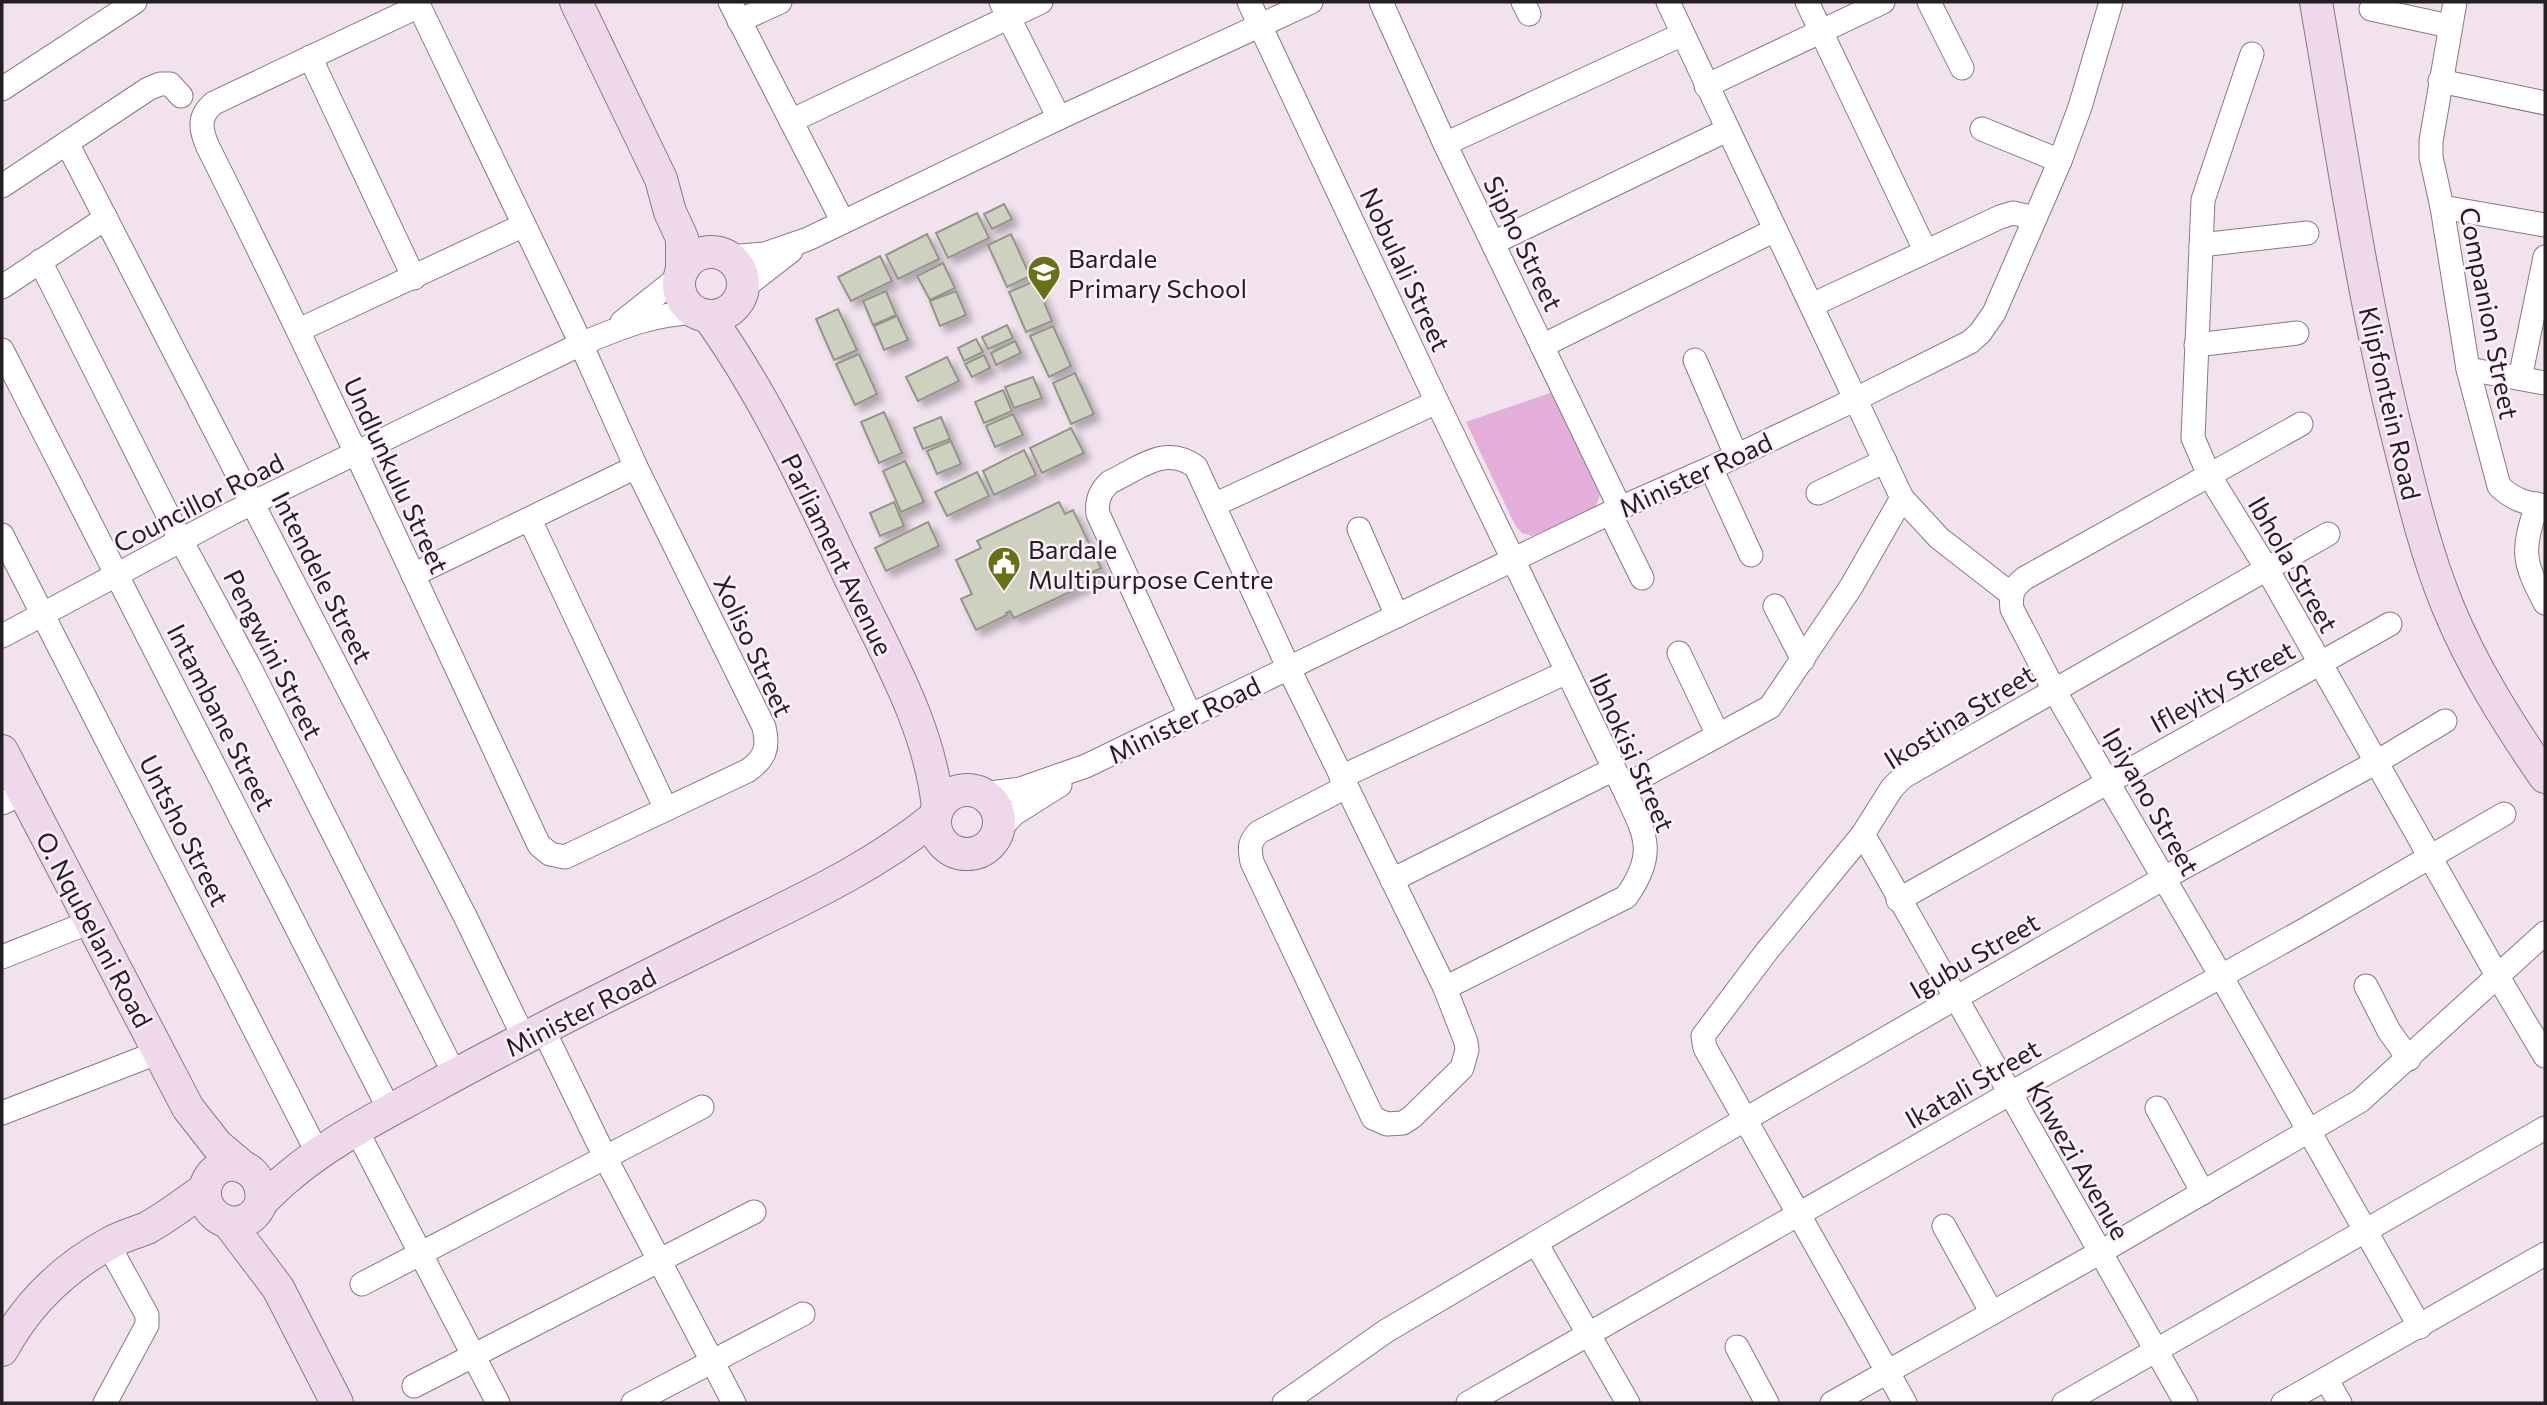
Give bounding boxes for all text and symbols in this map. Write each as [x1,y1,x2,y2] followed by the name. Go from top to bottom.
[1478,170,1570,316] street label: Sipho Street
[1355,182,1457,356] street label: Nobulali Street
[2454,204,2526,422] street label: Companion Street
[1068,242,1247,303] place label: Bardale Primary School
[1025,253,1063,302] school or university icon: Bardale Primary School
[2354,303,2428,503] street label: Klipfontein Road
[338,372,456,578] street label: Undlunkulu Street
[1614,425,1776,523] street label: Minister Road
[108,446,288,558] street label: Councillor Road
[776,448,900,660] street label: Parliament Avenue
[266,486,380,668] street label: Intendele Street
[2243,491,2345,637] street label: Ibhola Street
[1028,533,1274,594] place label: Bardale Multipurpose Centre
[985,544,1023,593] public building icon: Bardale Multipurpose Centre
[218,564,330,744] street label: Pengwini Street
[708,571,800,721] street label: Xoliso Street
[162,619,282,815] street label: Intambane Street
[2144,634,2300,738] street label: Ifleyity Street
[1878,657,2040,775] street label: Ikostina Street
[1584,668,1682,836] street label: Ibhokisi Street
[1103,669,1265,769] street label: Minister Road
[2097,722,2207,880] street label: Ipiyano Street
[134,749,236,911] street label: Untsho Street
[30,826,160,1032] street label: O. Nqubelani Road
[1904,906,2044,1004] street label: Igubu Street
[499,960,661,1062] street label: Minister Road
[1899,1032,2045,1134] street label: Ikatali Street
[2021,1075,2137,1245] street label: Khwezi Avenue

